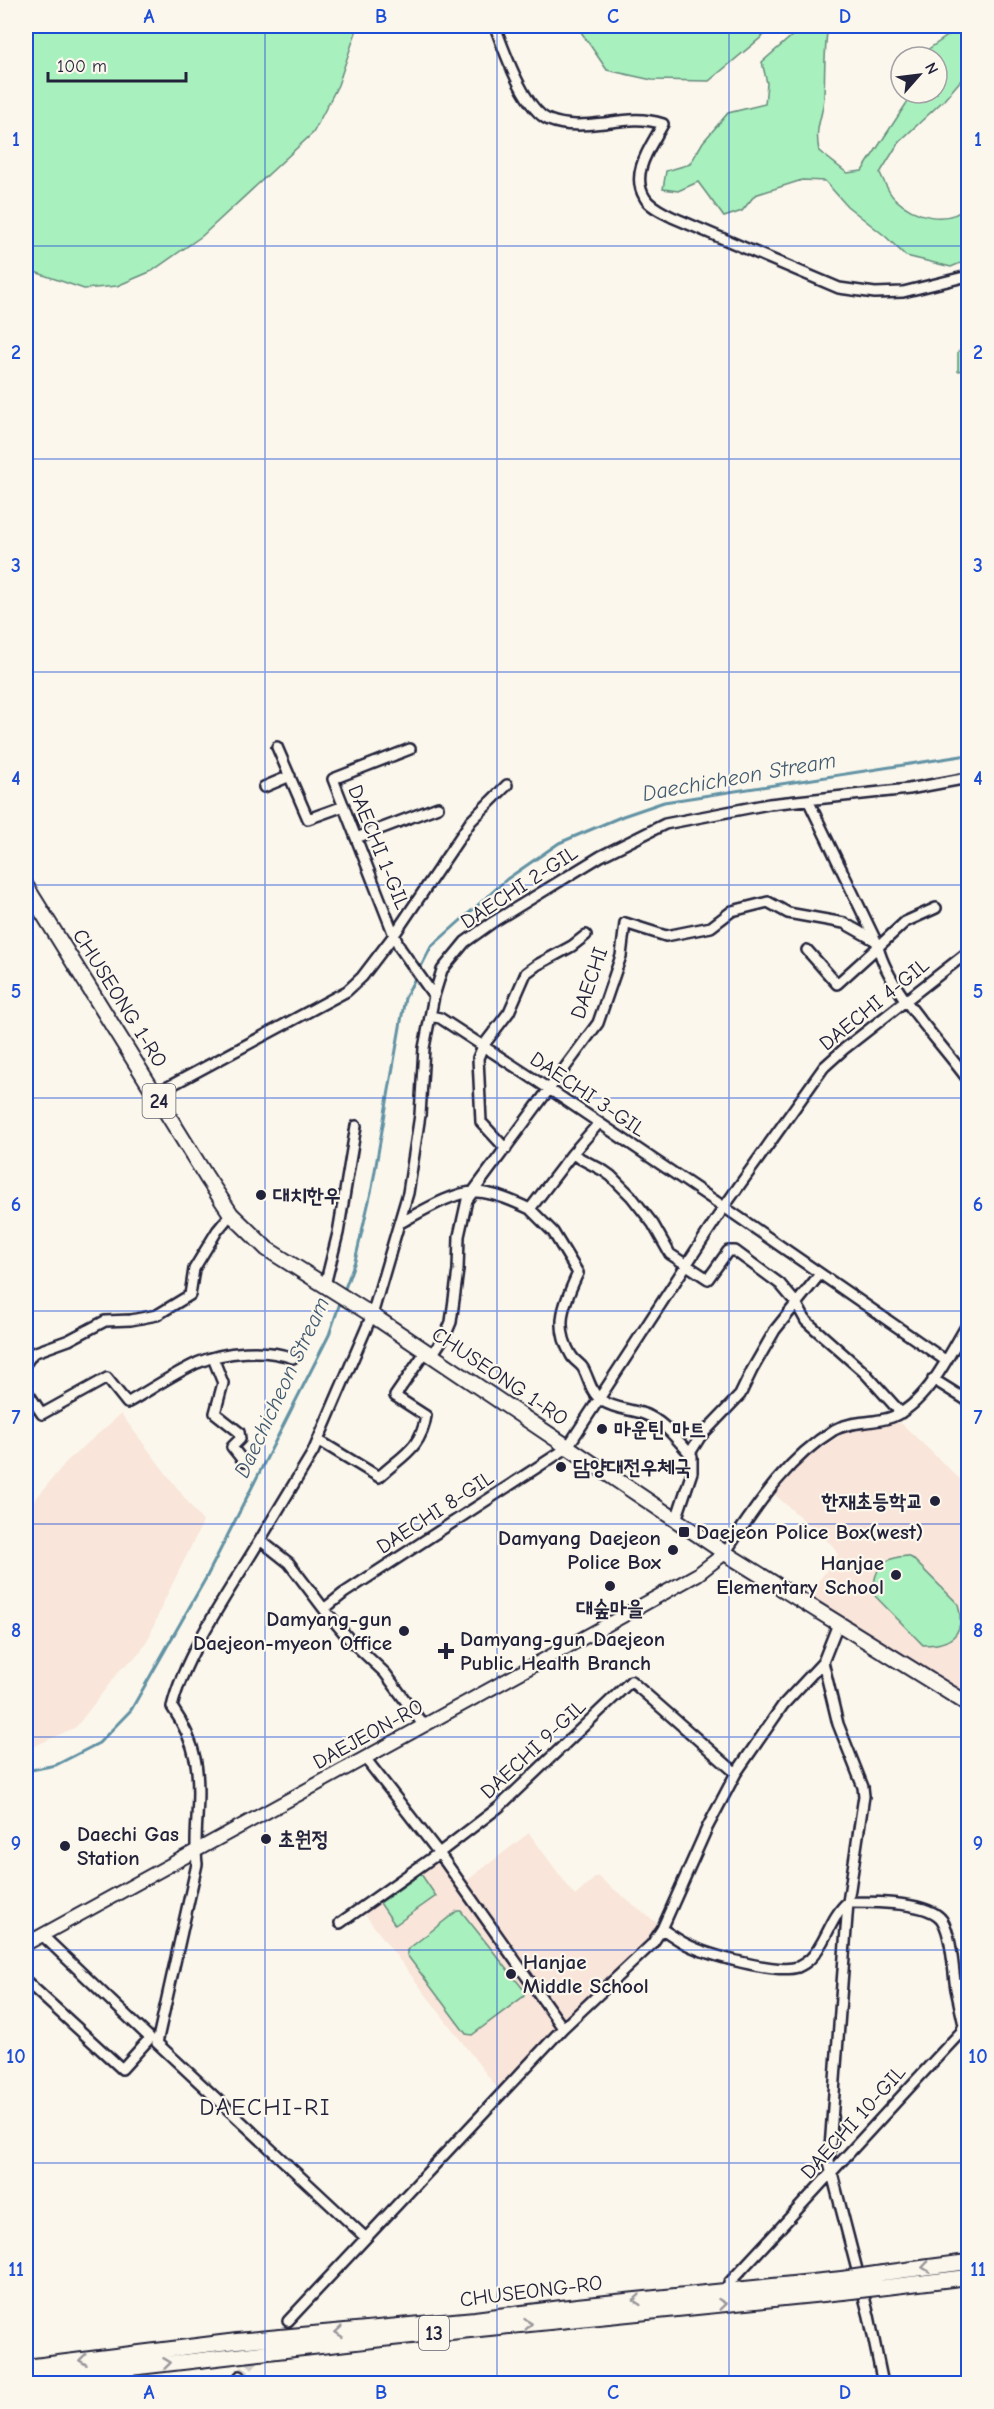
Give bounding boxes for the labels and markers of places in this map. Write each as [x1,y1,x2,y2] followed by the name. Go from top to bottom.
[273,1183,341,1207] place label: 대치한우
[254,1188,268,1202] marker: 대치한우
[614,1417,706,1441] place label: 마운틴 마트
[595,1422,609,1436] marker: 마운틴 마트
[573,1455,691,1479] place label: 담양대전우체국
[554,1460,568,1474] marker: 담양대전우체국
[821,1489,923,1513] place label: 한재초등학교
[928,1494,942,1508] marker: 한재초등학교
[696,1520,923,1544] place label: Daejeon Police Box(west)
[677,1525,691,1539] marker: Daejeon Police Box(west)
[498,1526,662,1574] place label: Damyang Daejeon Police Box
[666,1543,680,1557] marker: Damyang Daejeon Police Box
[716,1551,884,1599] place label: Hanjae Elementary School
[889,1568,903,1582] marker: Hanjae Elementary School
[603,1579,617,1593] marker: 대숲마을
[576,1596,644,1620] place label: 대숲마을
[193,1607,392,1655] place label: Damyang-gun Daejeon-myeon Office
[397,1624,411,1638] marker: Damyang-gun Daejeon-myeon Office
[460,1627,665,1675] place label: Damyang-gun Daejeon Public Health Branch
[437,1642,455,1660] marker: Damyang-gun Daejeon Public Health Branch
[77,1822,179,1870] place label: Daechi Gas Station
[278,1827,329,1851] place label: 초원정
[259,1832,273,1846] marker: 초원정
[58,1839,72,1853] marker: Daechi Gas Station
[523,1950,649,1998] place label: Hanjae Middle School
[504,1967,518,1981] marker: Hanjae Middle School

